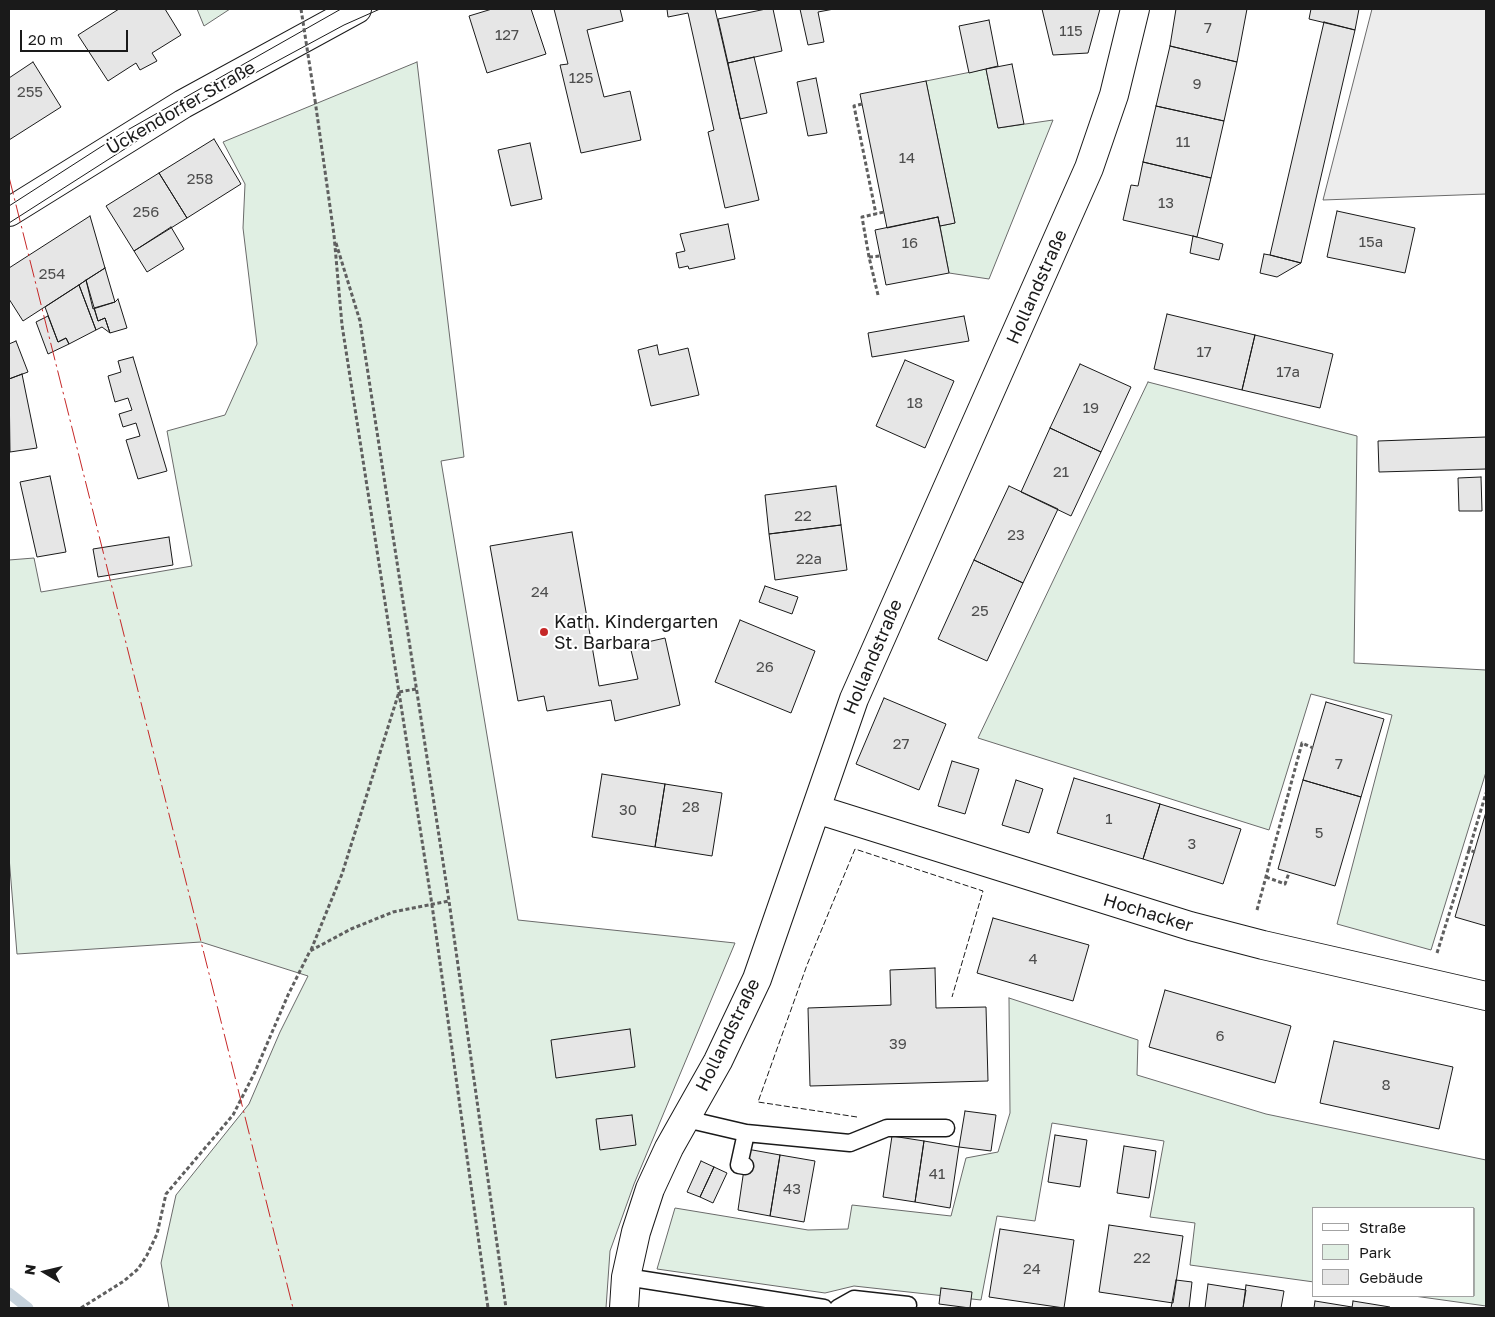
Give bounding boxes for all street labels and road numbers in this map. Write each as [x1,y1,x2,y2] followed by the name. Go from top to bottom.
[103,57,259,159] street label: Ückendorfer Straße
[1002,226,1072,348] street label: Hollandstraße
[839,596,907,718] street label: Hollandstraße
[1101,889,1195,937] street label: Hochacker
[691,975,765,1095] street label: Hollandstraße

